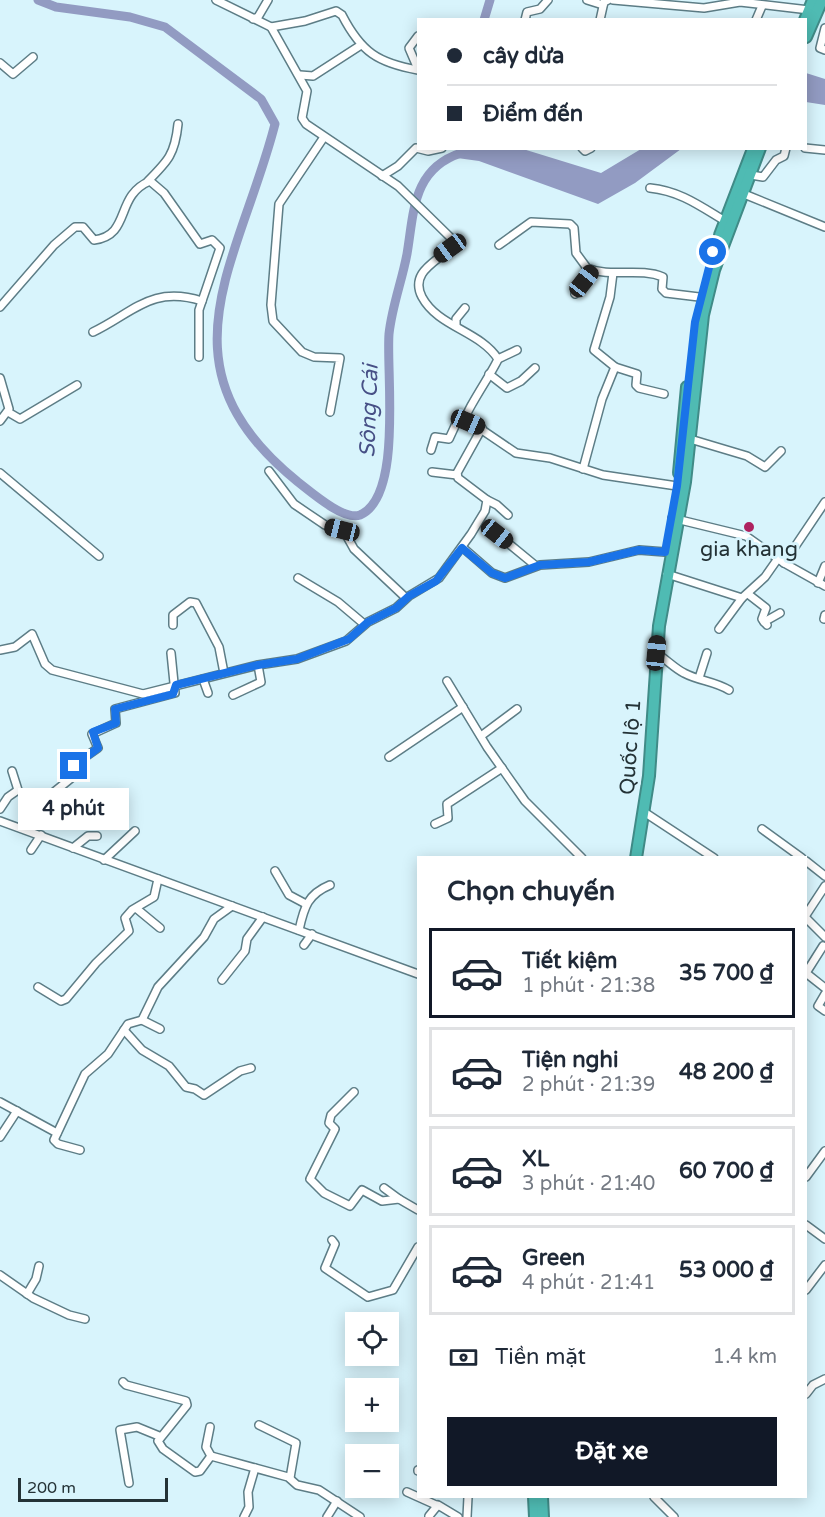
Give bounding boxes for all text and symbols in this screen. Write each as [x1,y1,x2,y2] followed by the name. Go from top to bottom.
[483,43,564,69] text: cây dừa
[483,101,583,127] text: Điểm đến
[430,230,470,266] car
[699,238,726,265] route start
[566,261,602,301] car
[354,362,384,458] water label: Sông Cái
[448,407,488,437] car
[477,516,517,552] car
[322,517,362,543] car
[742,520,756,534] marker: gia khang
[700,537,798,562] place label: gia khang
[645,634,667,672] car
[615,698,646,796] street label: Quốc lộ 1
[60,752,87,779] route end
[19,787,130,829] callout: 4 phút
[42,797,105,821] text: 4 phút
[447,875,615,908] text: Chọn chuyến
[450,946,504,1000] icon: car
[522,948,617,974] text: Tiết kiệm
[679,960,774,986] text: 35 700 ₫
[522,974,655,998] text: 1 phút · 21:38
[450,1045,504,1099] icon: car
[522,1047,618,1073] text: Tiện nghi
[679,1059,774,1085] text: 48 200 ₫
[522,1073,655,1097] text: 2 phút · 21:39
[450,1144,504,1198] icon: car
[522,1146,549,1172] text: XL
[679,1158,774,1184] text: 60 700 ₫
[522,1172,655,1196] text: 3 phút · 21:40
[450,1243,504,1297] icon: car
[522,1245,585,1271] text: Green
[679,1257,774,1283] text: 53 000 ₫
[522,1271,655,1295] text: 4 phút · 21:41
[345,1312,399,1498] map controls
[345,1312,399,1366] button: locate
[447,1341,480,1374] icon: cash
[495,1344,586,1370] text: Tiền mặt
[713,1345,777,1369] text: 1.4 km
[345,1378,399,1432] button: +
[447,1417,777,1486] button: Đặt xe
[345,1444,399,1498] button: −
[18,1475,168,1502] scale bar
[27,1478,76,1498] text: 200 m

